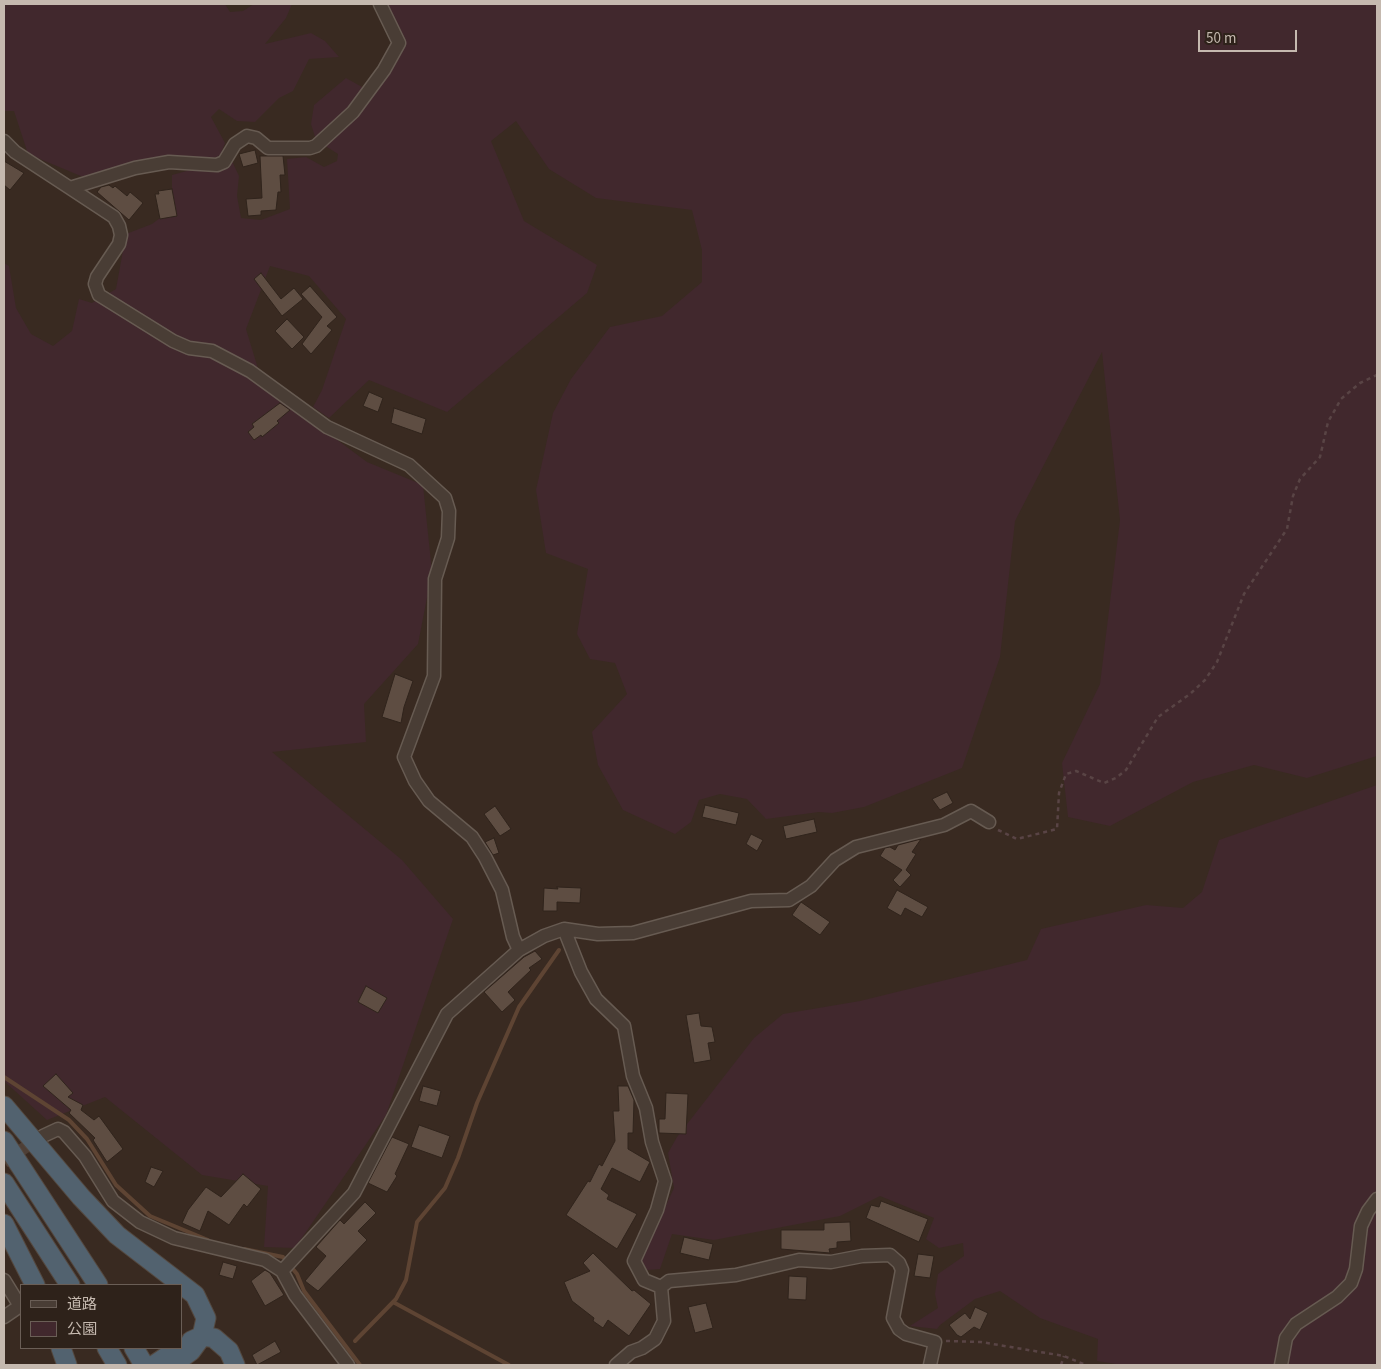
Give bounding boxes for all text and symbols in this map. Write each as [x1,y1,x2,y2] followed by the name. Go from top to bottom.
[1201,20,1300,52] scale bar
[1206,28,1236,49] text: 50 m
[20,1284,182,1349] legend
[67,1294,97,1315] text: 道路
[67,1319,97,1340] text: 公園

